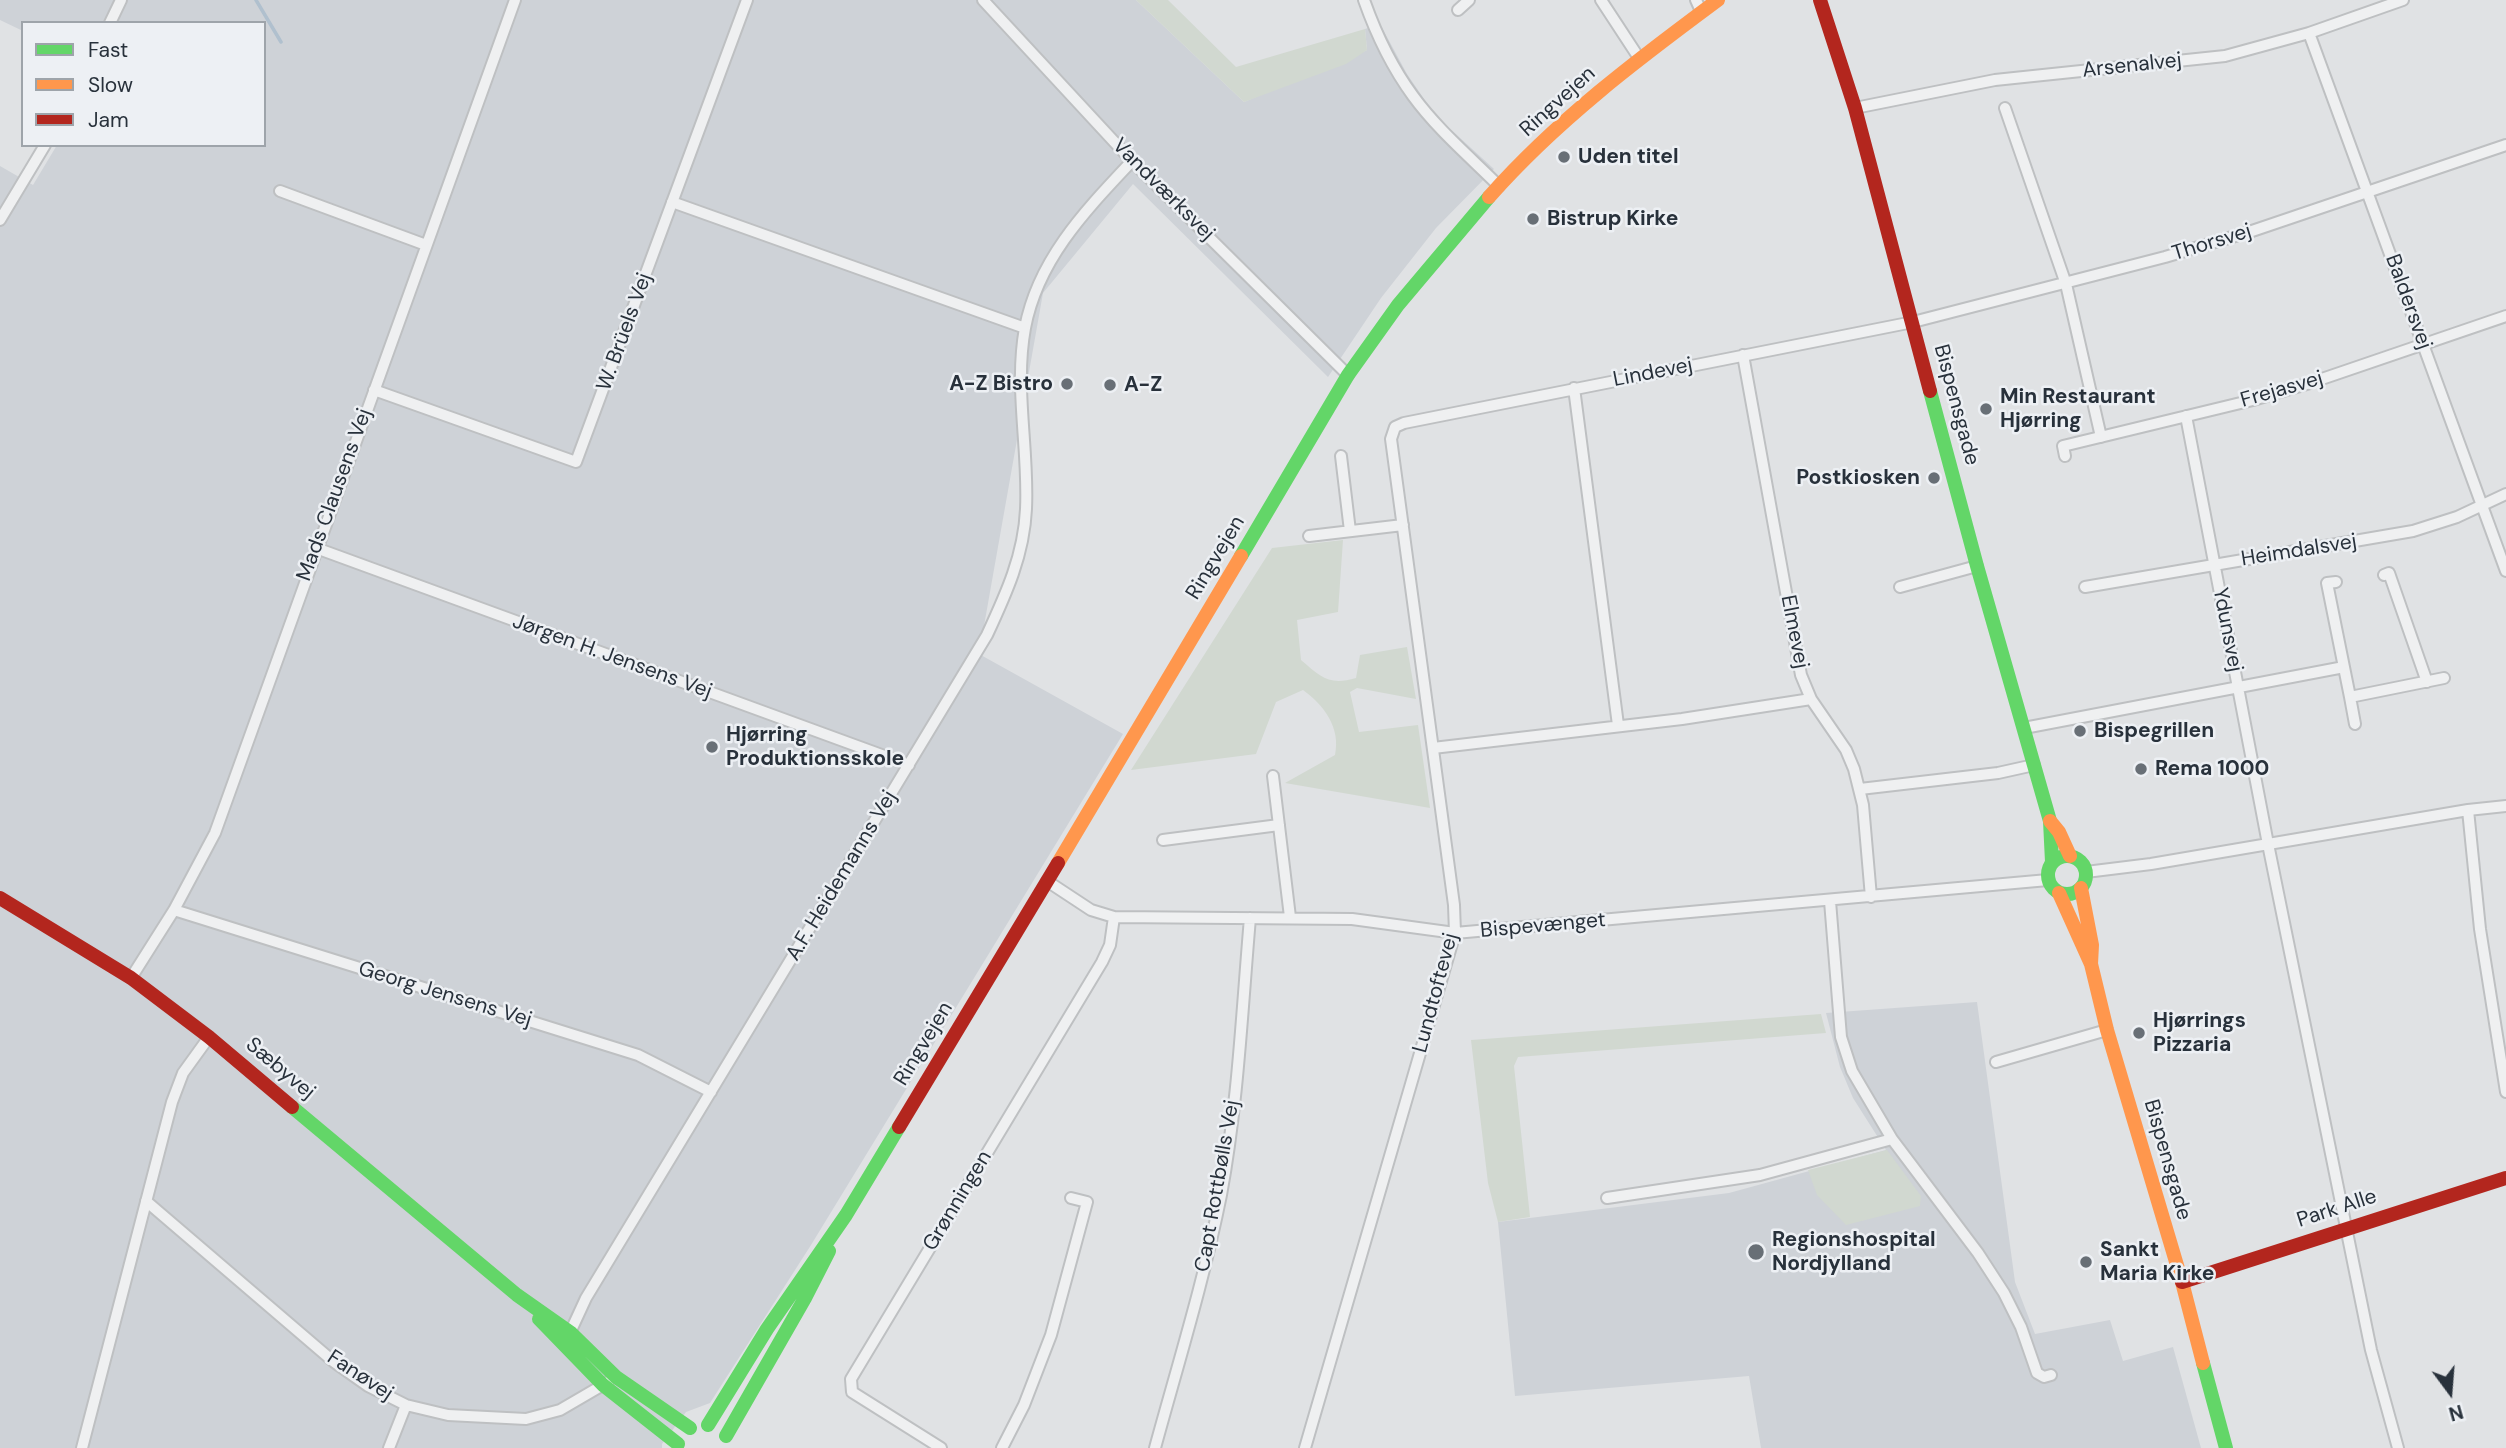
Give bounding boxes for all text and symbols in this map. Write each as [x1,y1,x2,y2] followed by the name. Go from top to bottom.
[21,21,266,147] legend
[88,36,128,64] text: Fast
[2081,48,2183,84] street label: Arsenalvej
[1515,62,1601,142] street label: Ringvejen
[88,71,133,99] text: Slow
[88,106,129,134] text: Jam
[1107,134,1219,246] street label: Vandværksvej
[1578,144,1679,170] place label: Uden titel
[1556,149,1572,165] marker: Uden titel
[1547,206,1678,232] place label: Bistrup Kirke
[1525,211,1541,227] marker: Bistrup Kirke
[2169,219,2255,267] street label: Thorsvej
[2379,251,2437,353] street label: Baldersvej
[592,270,658,394] street label: W. Brüels Vej
[1928,342,1984,468] street label: Bispensgade
[1611,353,1695,393] street label: Lindevej
[2238,366,2326,414] street label: Frejasvej
[949,371,1053,397] place label: A-Z Bistro
[1124,372,1162,398] place label: A-Z
[1059,376,1075,392] marker: A-Z Bistro
[1102,377,1118,393] marker: A-Z
[2000,384,2156,434] place label: Min Restaurant Hjørring
[1978,401,1994,417] marker: Min Restaurant Hjørring
[292,405,378,585] street label: Mads Clausens Vej
[1796,465,1920,491] place label: Postkiosken
[1926,470,1942,486] marker: Postkiosken
[1181,512,1251,604] street label: Ringvejen
[2239,529,2359,573] street label: Heimdalsvej
[2207,586,2247,674] street label: Ydunsvej
[1775,593,1813,671] street label: Elmevej
[509,609,715,705] street label: Jørgen H. Jensens Vej
[2094,718,2214,744] place label: Bispegrillen
[726,722,904,772] place label: Hjørring Produktionsskole
[2072,723,2088,739] marker: Bispegrillen
[704,739,720,755] marker: Hjørring Produktionsskole
[2155,756,2269,782] place label: Rema 1000
[2133,761,2149,777] marker: Rema 1000
[781,786,903,966] street label: A.F. Heidemanns Vej
[1479,908,1607,944] street label: Bispevænget
[1408,930,1464,1056] street label: Lundtoftevej
[355,957,535,1033] street label: Georg Jensens Vej
[889,998,959,1090] street label: Ringvejen
[2153,1008,2246,1058] place label: Hjørrings Pizzaria
[2131,1025,2147,1041] marker: Hjørrings Pizzaria
[240,1033,320,1105] street label: Sæbyvej
[2138,1097,2196,1223] street label: Bispensgade
[1190,1098,1246,1274] street label: Capt Rottbølls Vej
[918,1146,998,1256] street label: Grønningen
[2294,1184,2380,1234] street label: Park Alle
[1772,1227,1936,1277] place label: Regionshospital Nordjylland
[2100,1237,2214,1287] place label: Sankt Maria Kirke
[1746,1242,1766,1262] marker: Regionshospital Nordjylland
[2078,1254,2094,1270] marker: Sankt Maria Kirke
[322,1345,398,1407] street label: Fanøvej
[2415,1357,2485,1427] north arrow
[2446,1399,2466,1427] text: N

